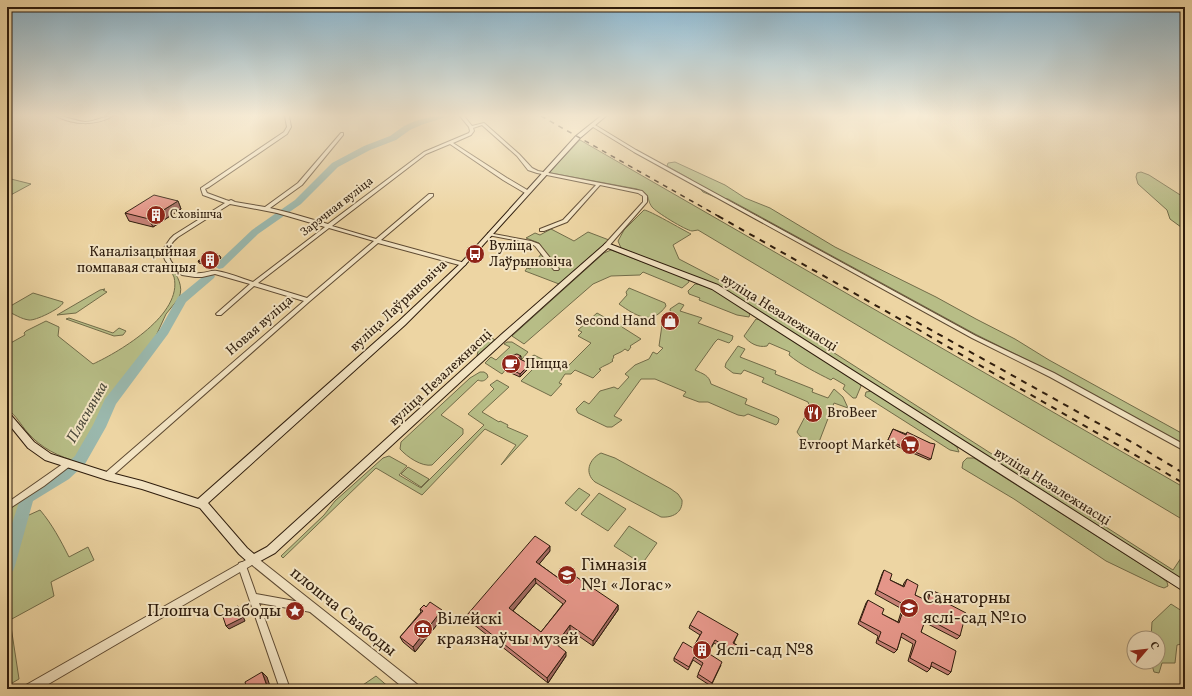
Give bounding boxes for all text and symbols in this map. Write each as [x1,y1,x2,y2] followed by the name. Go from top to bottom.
[297,173,377,241] street label: Зарэчная вуліца
[145,204,167,226] building icon: Сховішча
[170,207,222,223] place label: Сховішча
[489,237,572,272] place label: Вуліца Лаўрыновіча
[77,243,196,278] place label: Каналізацыйная помпавая станцыя
[464,243,486,265] bus stop icon: Вуліца Лаўрыновіча
[199,249,221,271] building icon: Каналізацыйная помпавая станцыя
[346,256,452,356] street label: вуліца Лаўрыновіча
[717,269,841,357] street label: вуліца Незалежнасці
[222,291,298,361] street label: Новая вуліца
[659,310,681,332] shop icon: Second Hand
[575,312,656,331] place label: Second Hand
[385,325,497,431] street label: вуліца Незалежнасці
[500,353,522,375] cafe icon: Пицца
[525,355,568,374] place label: Пицца
[62,379,114,447] water label: Пляснянка
[802,402,824,424] restaurant icon: BroBeer
[827,404,877,423] place label: BroBeer
[899,434,921,456] supermarket icon: Evroopt Market
[799,436,896,455] place label: Evroopt Market
[990,443,1114,531] street label: вуліца Незалежнасці
[581,554,672,597] place label: Гімназія №1 «Логас»
[285,562,401,662] street label: плошча Свабоды
[556,564,578,586] school or university icon: Гімназія №1 «Логас»
[923,587,1027,630] place label: Санаторны яслі-сад №10
[898,597,920,619] school or university icon: Санаторны яслі-сад №10
[147,600,281,623] place label: Плошча Свабоды
[284,600,306,622] place icon: Плошча Свабоды
[437,608,579,651] place label: Вілейскі краязнаўчы музей
[412,618,434,640] museum icon: Вілейскі краязнаўчы музей
[1126,630,1166,670] north arrow
[691,639,713,661] building icon: Яслі-сад №8
[716,639,814,662] place label: Яслі-сад №8
[1145,639,1162,653] text: С

